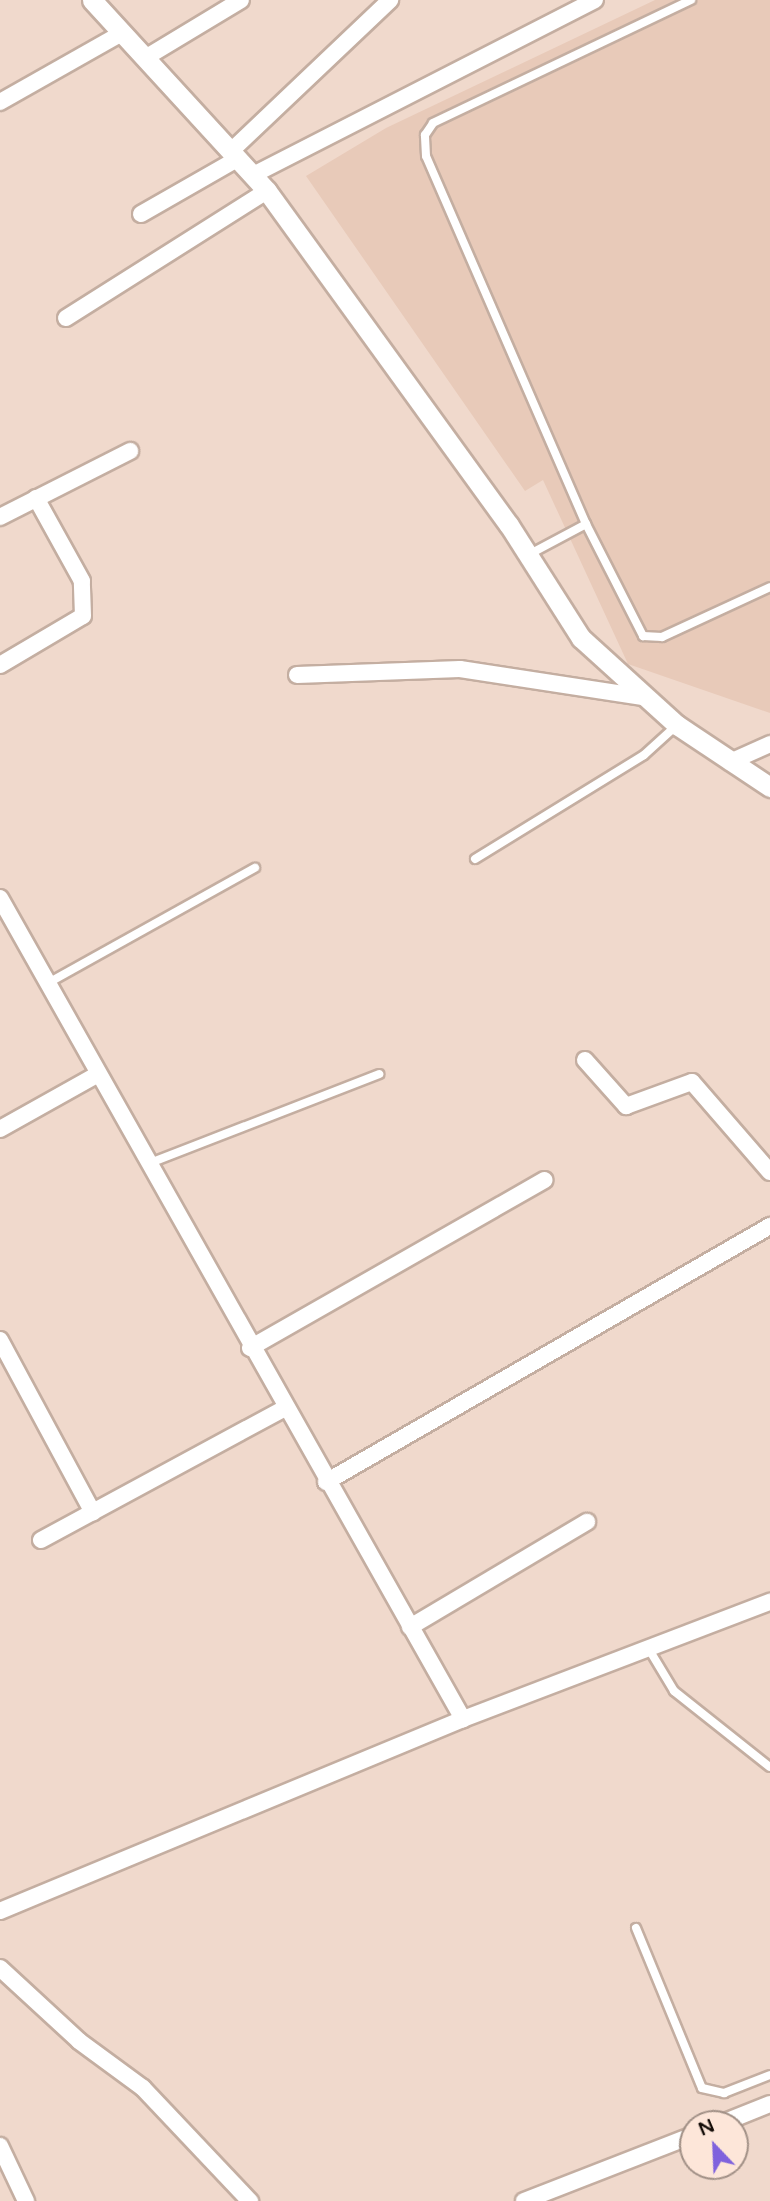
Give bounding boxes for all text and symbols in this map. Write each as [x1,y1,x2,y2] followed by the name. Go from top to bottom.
[679,2110,749,2180] north arrow
[695,2114,718,2141] text: N

